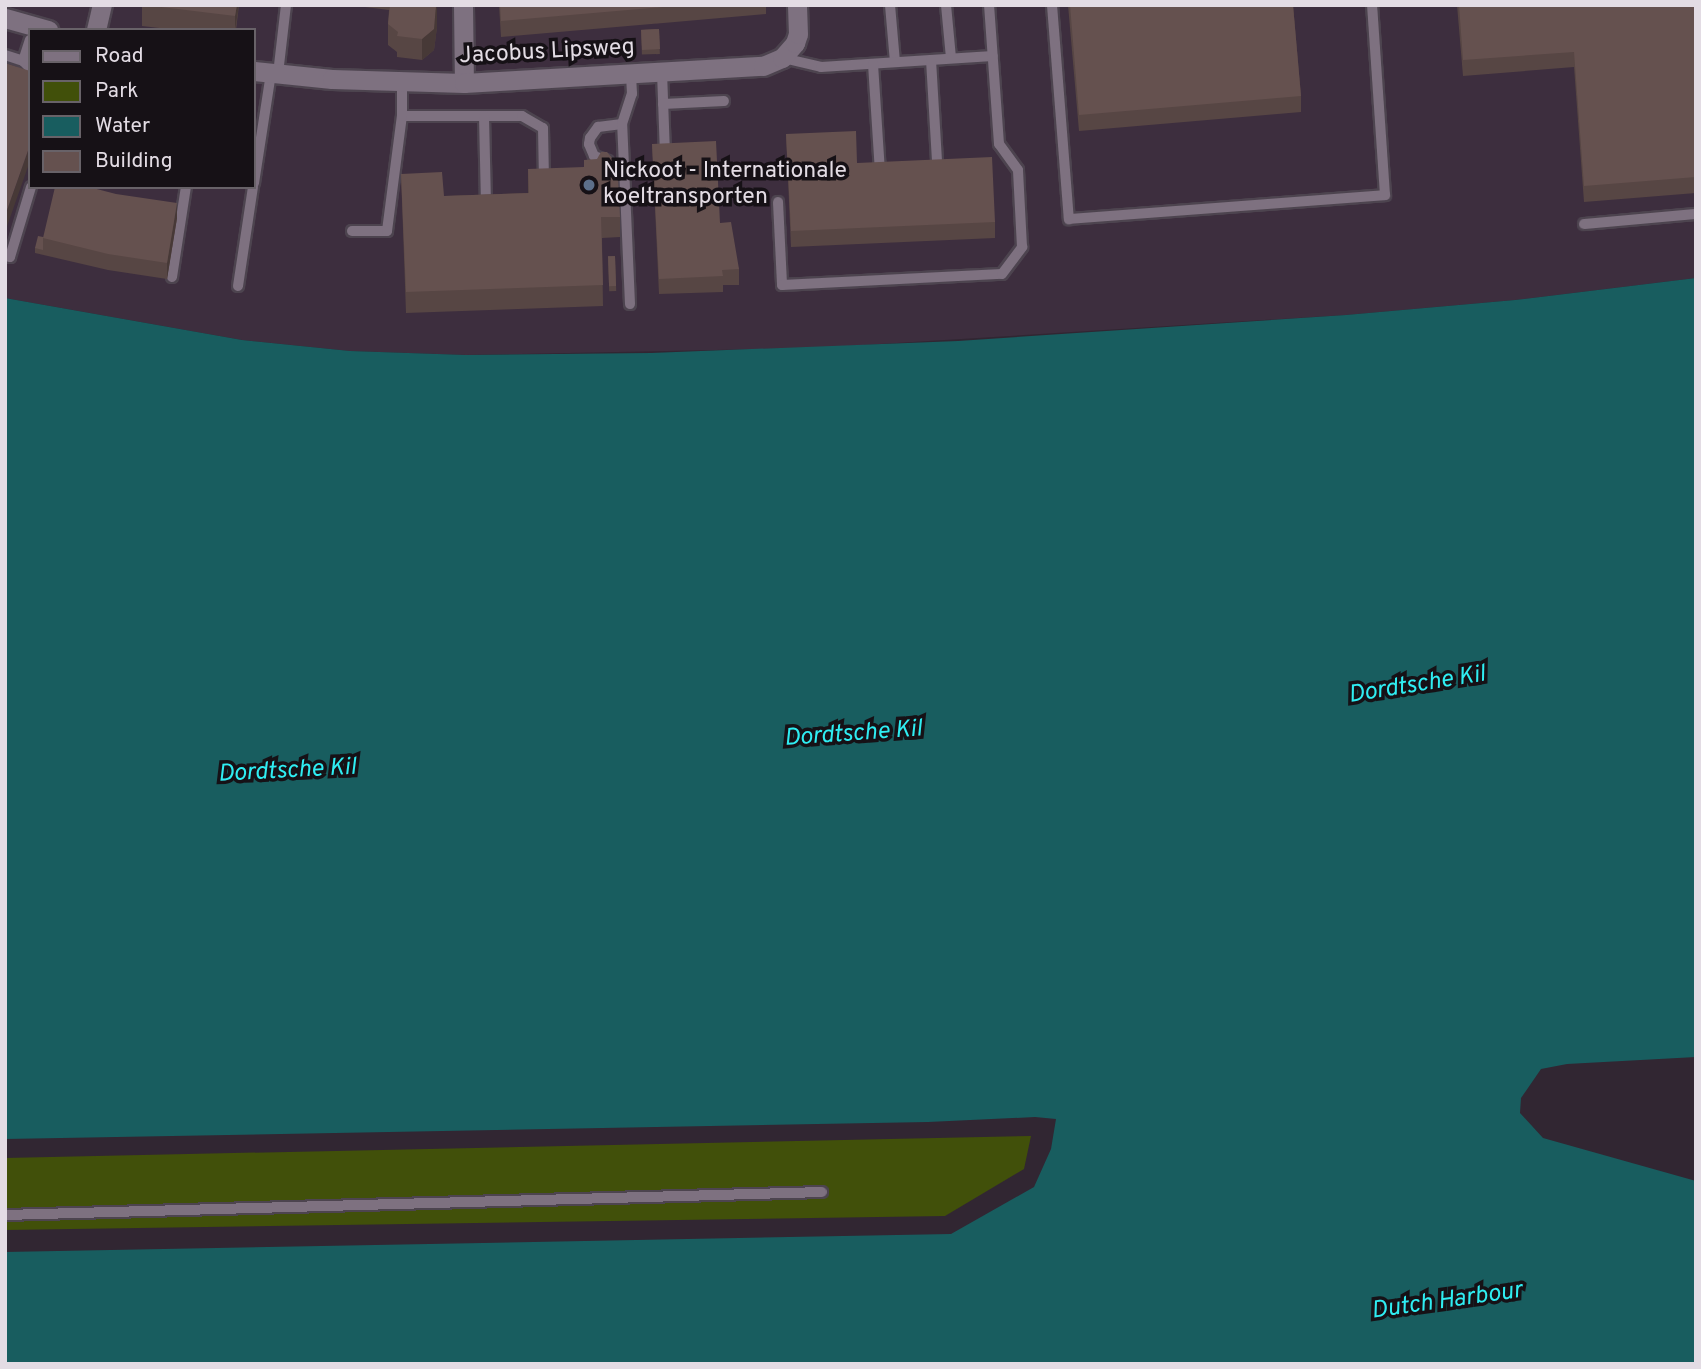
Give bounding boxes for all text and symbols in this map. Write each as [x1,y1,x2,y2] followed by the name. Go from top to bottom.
[28,28,256,189] legend
[459,35,635,71] street label: Jacobus Lipsweg
[95,43,144,70] text: Road
[95,78,138,105] text: Park
[95,113,150,140] text: Water
[95,148,173,175] text: Building
[603,158,847,212] place label: Nickoot - Internationale koeltransporten
[581,177,597,193] marker: Nickoot - Internationale koeltransporten
[1346,661,1488,711] water label: Dordtsche Kil
[783,716,923,754] water label: Dordtsche Kil
[217,754,357,790] water label: Dordtsche Kil
[1370,1277,1524,1327] water label: Dutch Harbour

